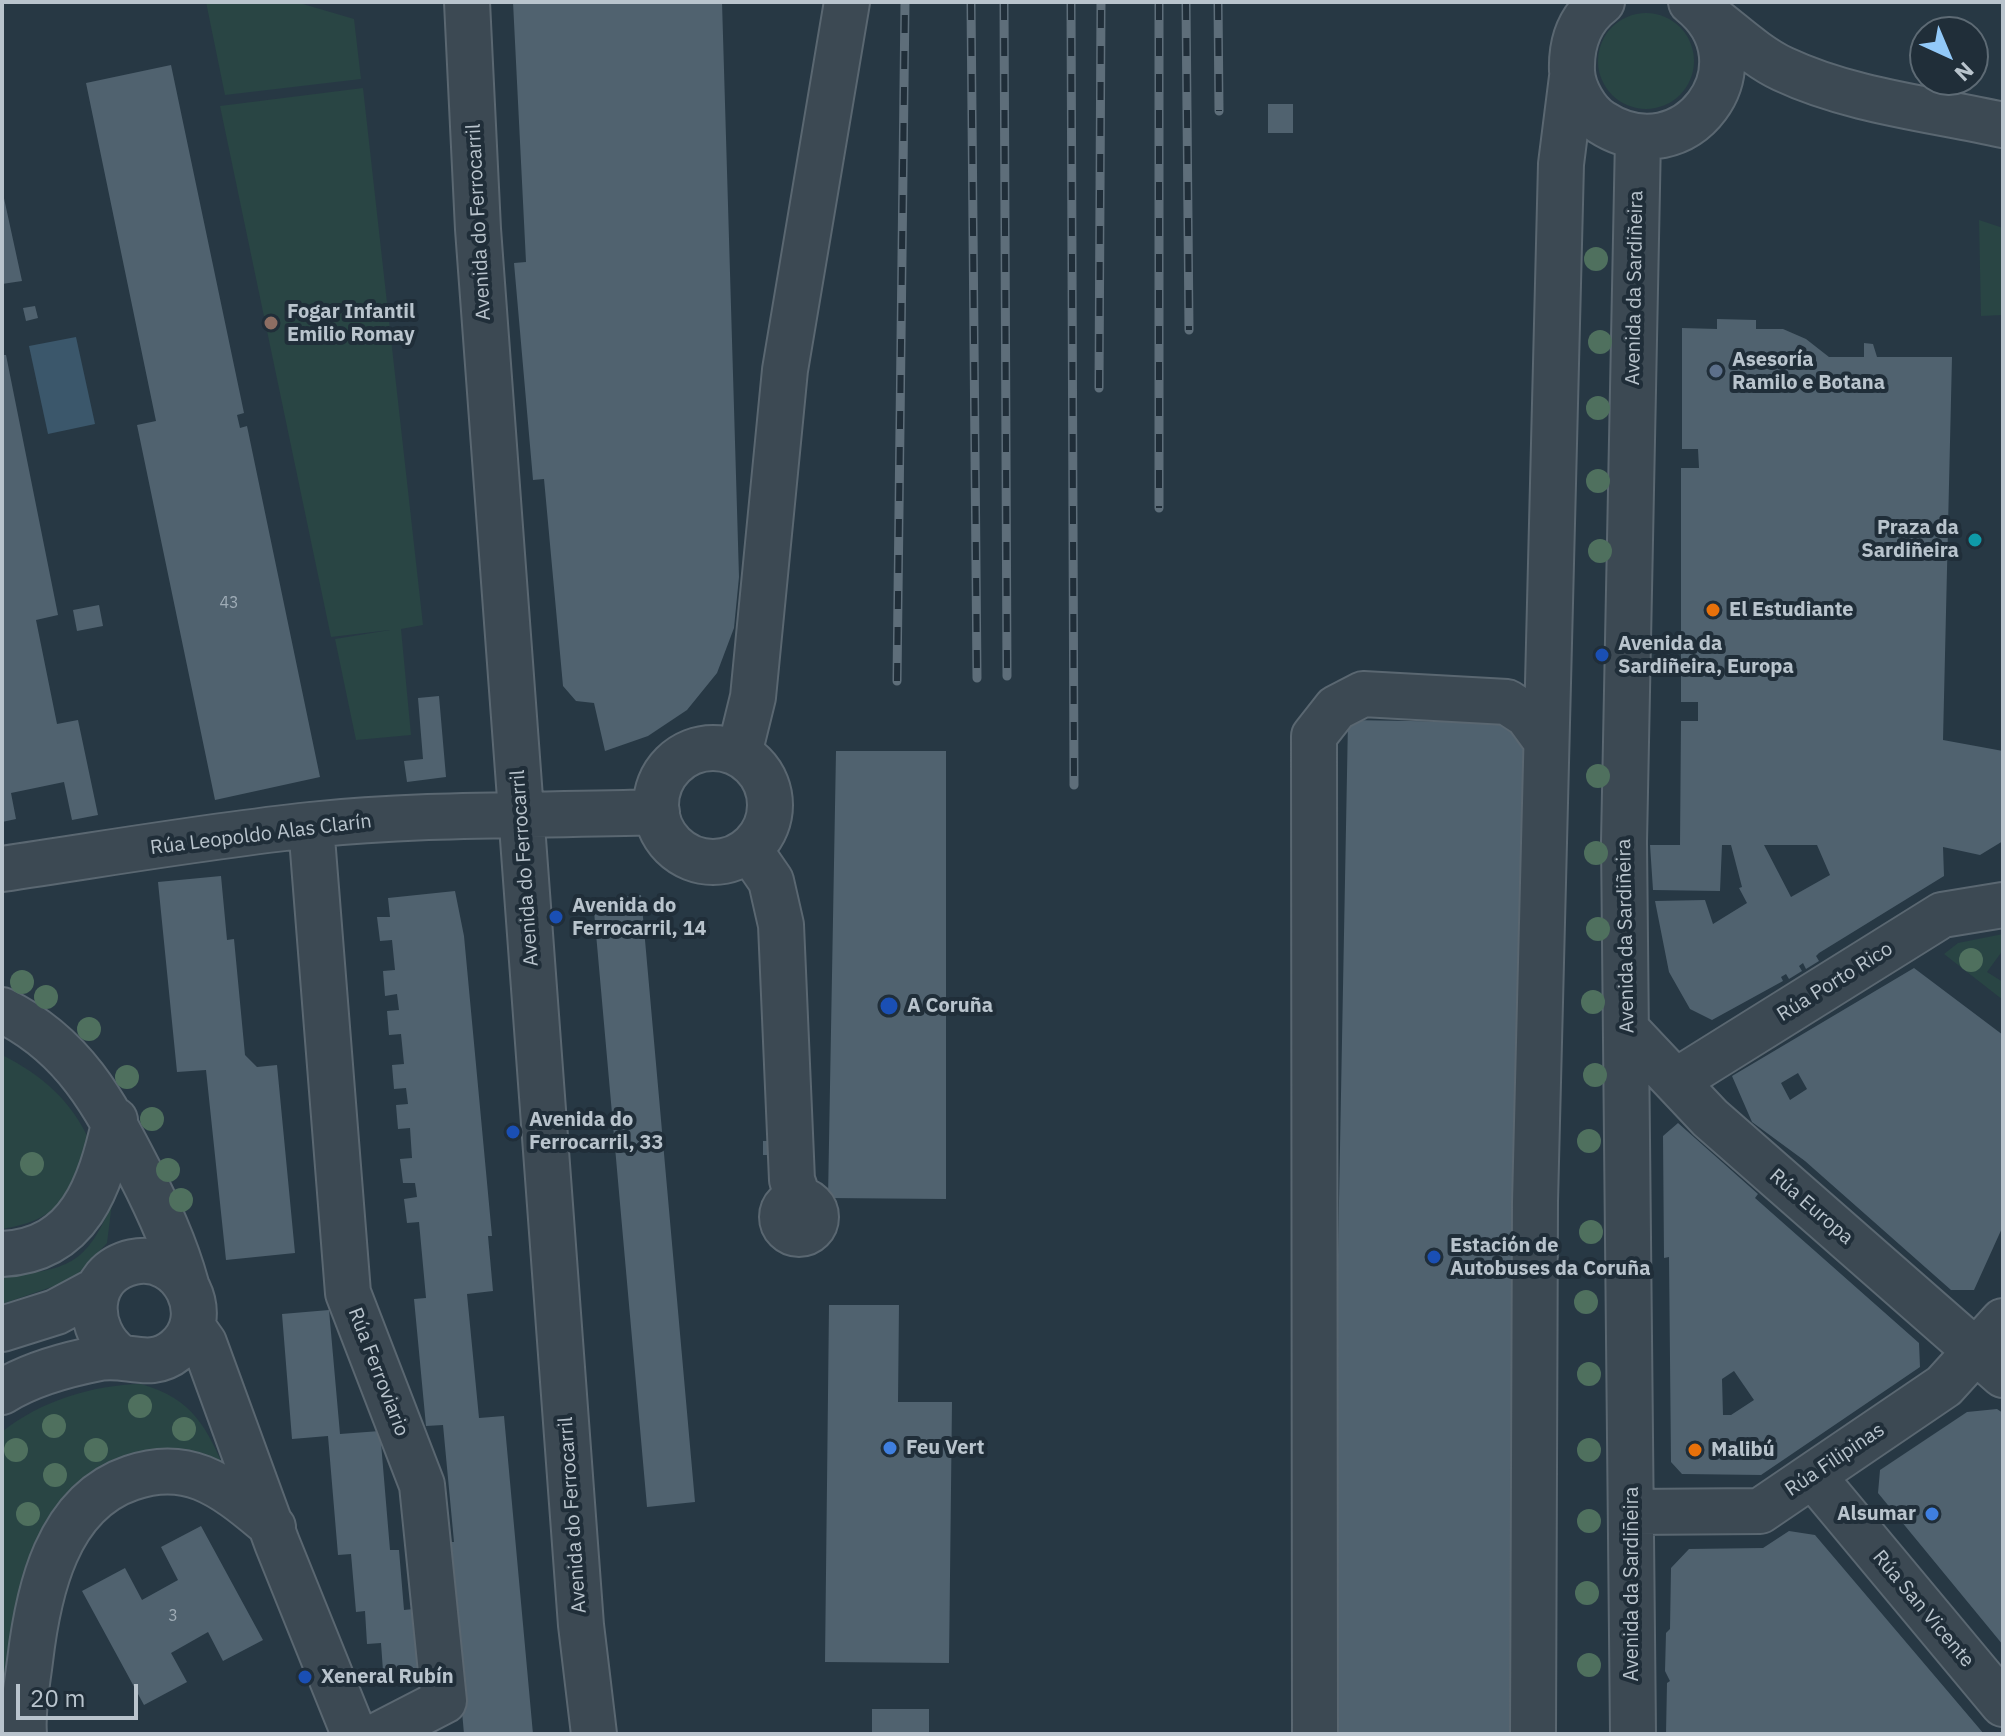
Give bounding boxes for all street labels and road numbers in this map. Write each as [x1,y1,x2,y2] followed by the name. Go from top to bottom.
[462,123,496,321] street label: Avenida do Ferrocarril
[1621,190,1649,386] street label: Avenida da Sardiñeira
[506,769,544,967] street label: Avenida do Ferrocarril
[149,810,373,860] street label: Rúa Leopoldo Alas Clarín
[1612,838,1640,1034] street label: Avenida da Sardiñeira
[1773,937,1897,1027] street label: Rúa Porto Rico
[1764,1164,1858,1250] street label: Rúa Europa
[342,1304,414,1440] street label: Rúa Ferroviario
[554,1416,592,1614] street label: Avenida do Ferrocarril
[1781,1418,1889,1502] street label: Rúa Filipinas
[1620,1487,1644,1681] street label: Avenida da Sardiñeira
[1867,1546,1979,1672] street label: Rúa San Vicente

